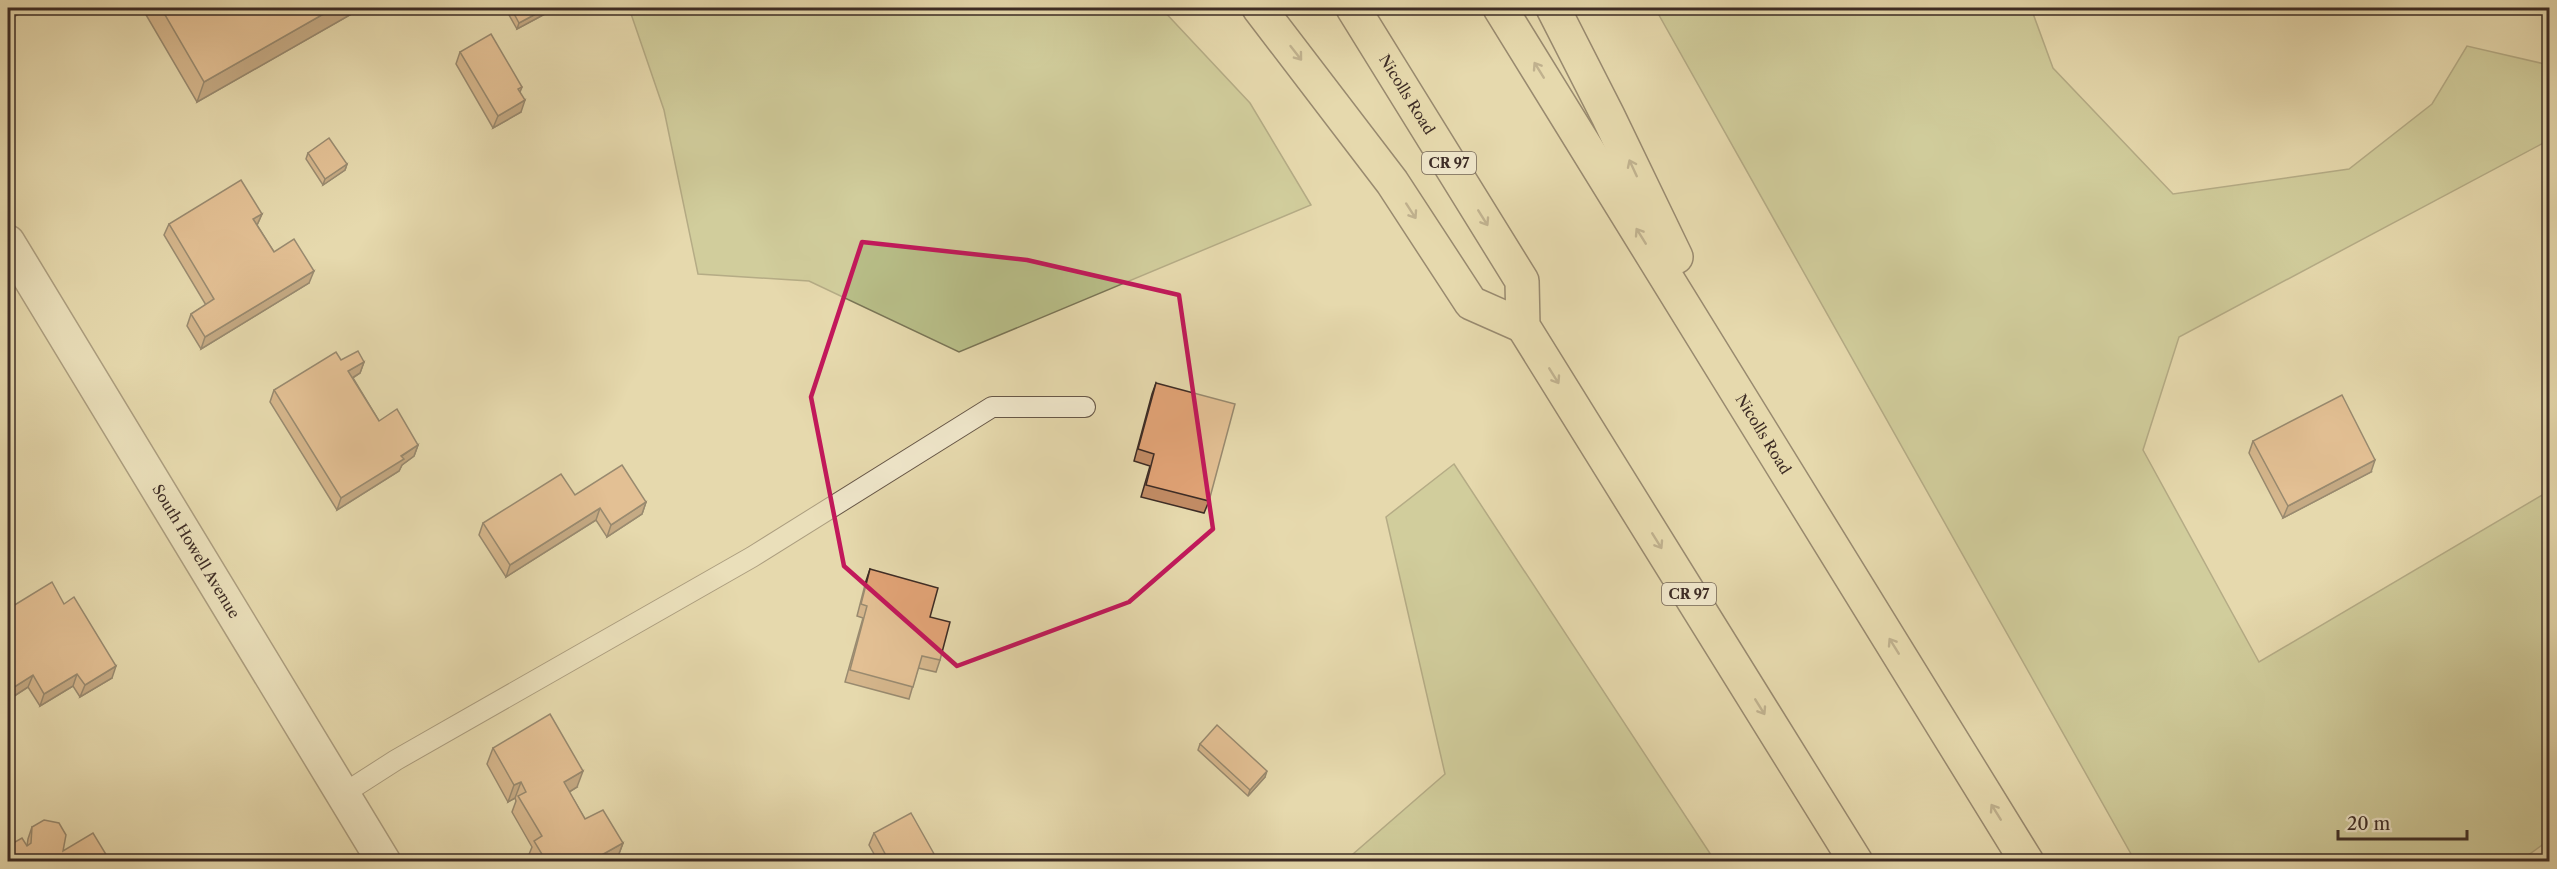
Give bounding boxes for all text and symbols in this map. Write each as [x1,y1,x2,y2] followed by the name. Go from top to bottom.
[1289,45,1302,61] one-way arrow
[1375,51,1439,138] street label: Nicolls Road
[1532,62,1544,79] one-way arrow
[1422,152,1476,174] road number: CR 97
[1627,160,1639,178] one-way arrow
[1405,202,1417,218] one-way arrow
[1477,209,1489,226] one-way arrow
[1634,228,1646,245] one-way arrow
[1548,367,1560,384] one-way arrow
[1732,391,1795,478] street label: Nicolls Road
[148,481,244,622] street label: South Howell Avenue
[1651,532,1663,549] one-way arrow
[1662,583,1716,605] road number: CR 97
[1887,638,1899,655] one-way arrow
[1754,698,1766,715] one-way arrow
[2338,803,2467,841] scale bar
[1990,804,2002,821] one-way arrow
[2347,813,2391,835] text: 20 m

